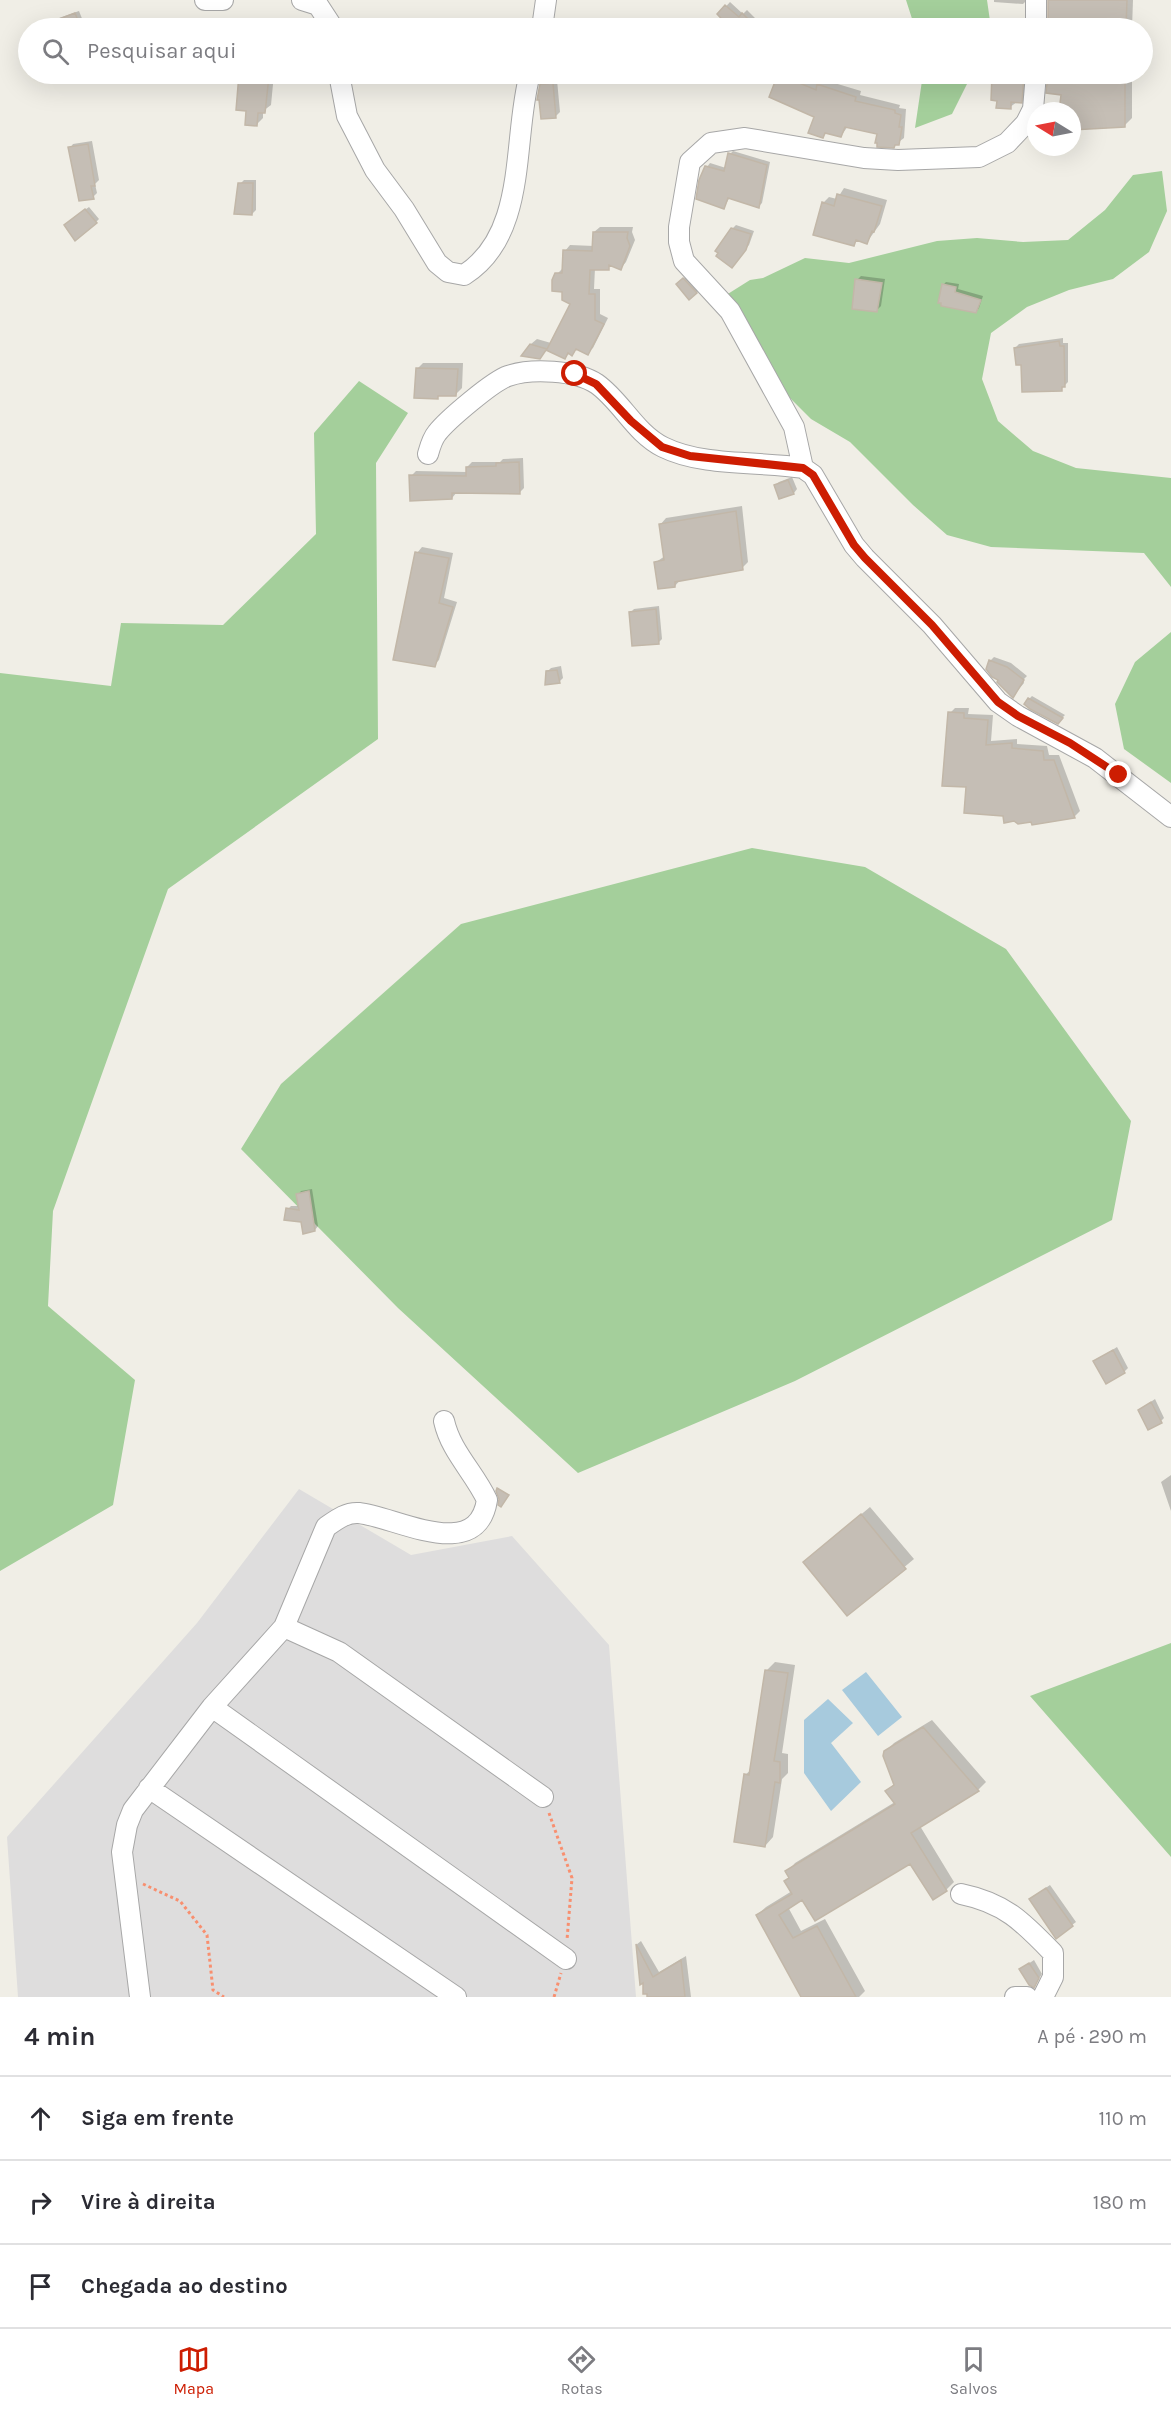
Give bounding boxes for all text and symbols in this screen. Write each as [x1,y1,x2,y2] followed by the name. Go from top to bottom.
[18,18,1153,84] search box
[39,35,72,68] icon: search
[87,38,236,64] text: Pesquisar aqui
[1027,102,1081,156] north arrow
[561,360,587,386] route start
[1105,761,1131,787] route end
[24,2021,95,2052] text: 4 min
[1037,2025,1147,2048] text: A pé · 290 m
[24,2102,57,2135] icon: ahead
[81,2105,234,2131] text: Siga em frente
[1098,2107,1147,2130] text: 110 m
[24,2186,57,2219] icon: right
[81,2189,216,2215] text: Vire à direita
[1093,2191,1147,2214] text: 180 m
[24,2270,57,2303] icon: arrive
[81,2273,288,2299] text: Chegada ao destino
[173,2343,214,2398] tab: Mapa
[561,2343,603,2398] tab: Rotas
[949,2343,998,2398] tab: Salvos

